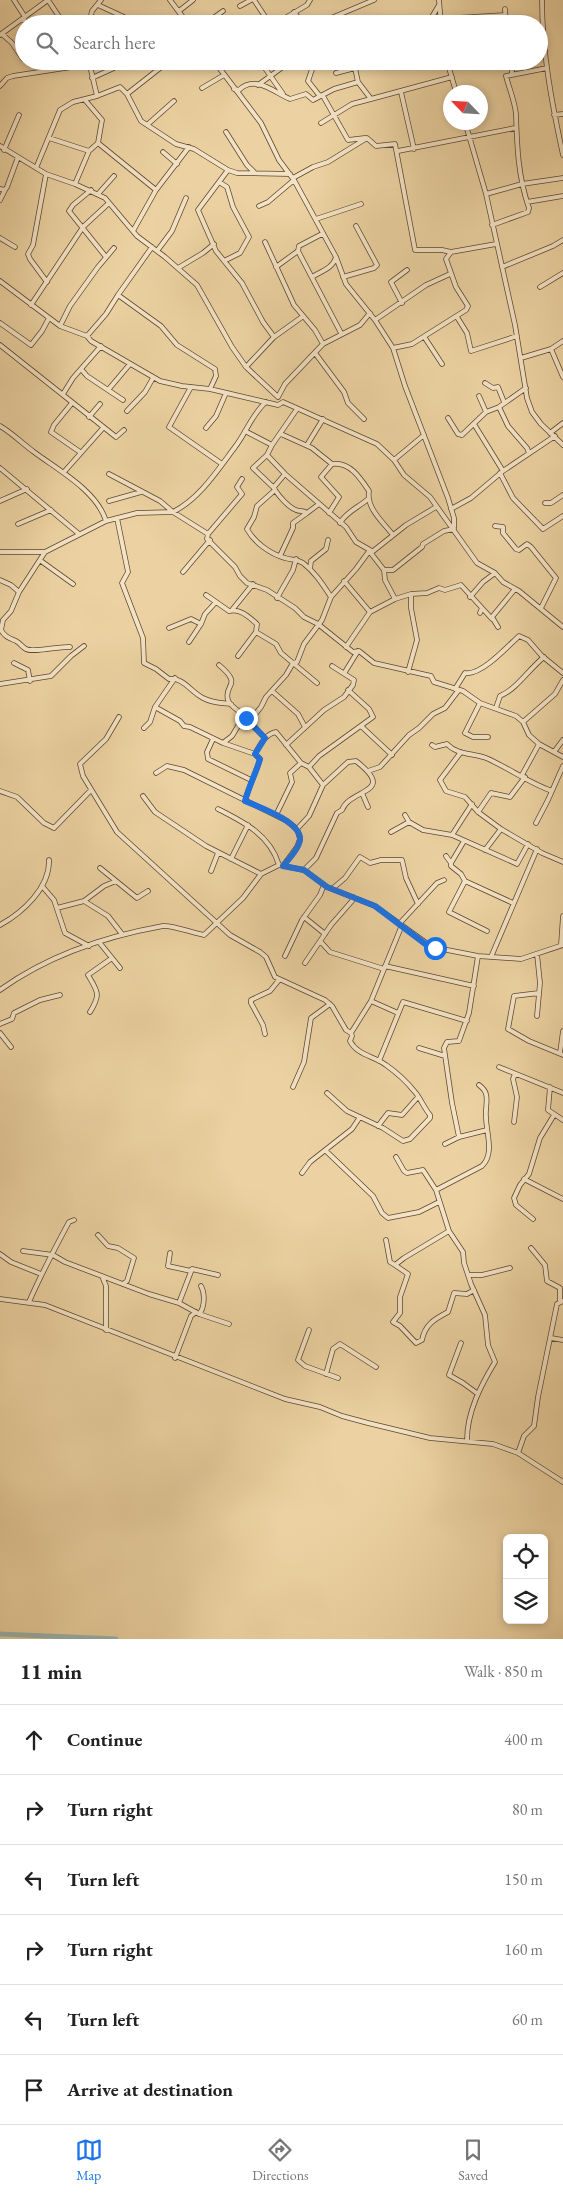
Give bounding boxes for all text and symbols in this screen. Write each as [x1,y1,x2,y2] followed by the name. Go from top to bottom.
[15,15,548,70] search box
[33,29,61,57] icon: search
[73,30,155,55] text: Search here
[443,85,488,130] north arrow
[235,707,258,730] route end
[424,937,447,960] route start
[503,1534,548,1624] map controls
[503,1534,548,1579] button: locate
[503,1579,548,1624] button: layers
[20,1658,82,1685] text: 11 min
[464,1661,543,1682] text: Walk · 850 m
[20,1726,48,1754] icon: ahead
[67,1727,142,1752] text: Continue
[504,1729,543,1750] text: 400 m
[20,1796,48,1824] icon: right
[67,1797,153,1822] text: Turn right
[512,1799,543,1820] text: 80 m
[20,1866,48,1894] icon: left
[67,1867,139,1892] text: Turn left
[504,1869,543,1890] text: 150 m
[20,1936,48,1964] icon: right
[67,1937,153,1962] text: Turn right
[504,1939,543,1960] text: 160 m
[20,2006,48,2034] icon: left
[67,2007,139,2032] text: Turn left
[512,2009,543,2030] text: 60 m
[20,2076,48,2104] icon: arrive
[67,2077,233,2102] text: Arrive at destination
[75,2136,103,2184] tab: Map
[252,2136,309,2184] tab: Directions
[458,2136,488,2184] tab: Saved

